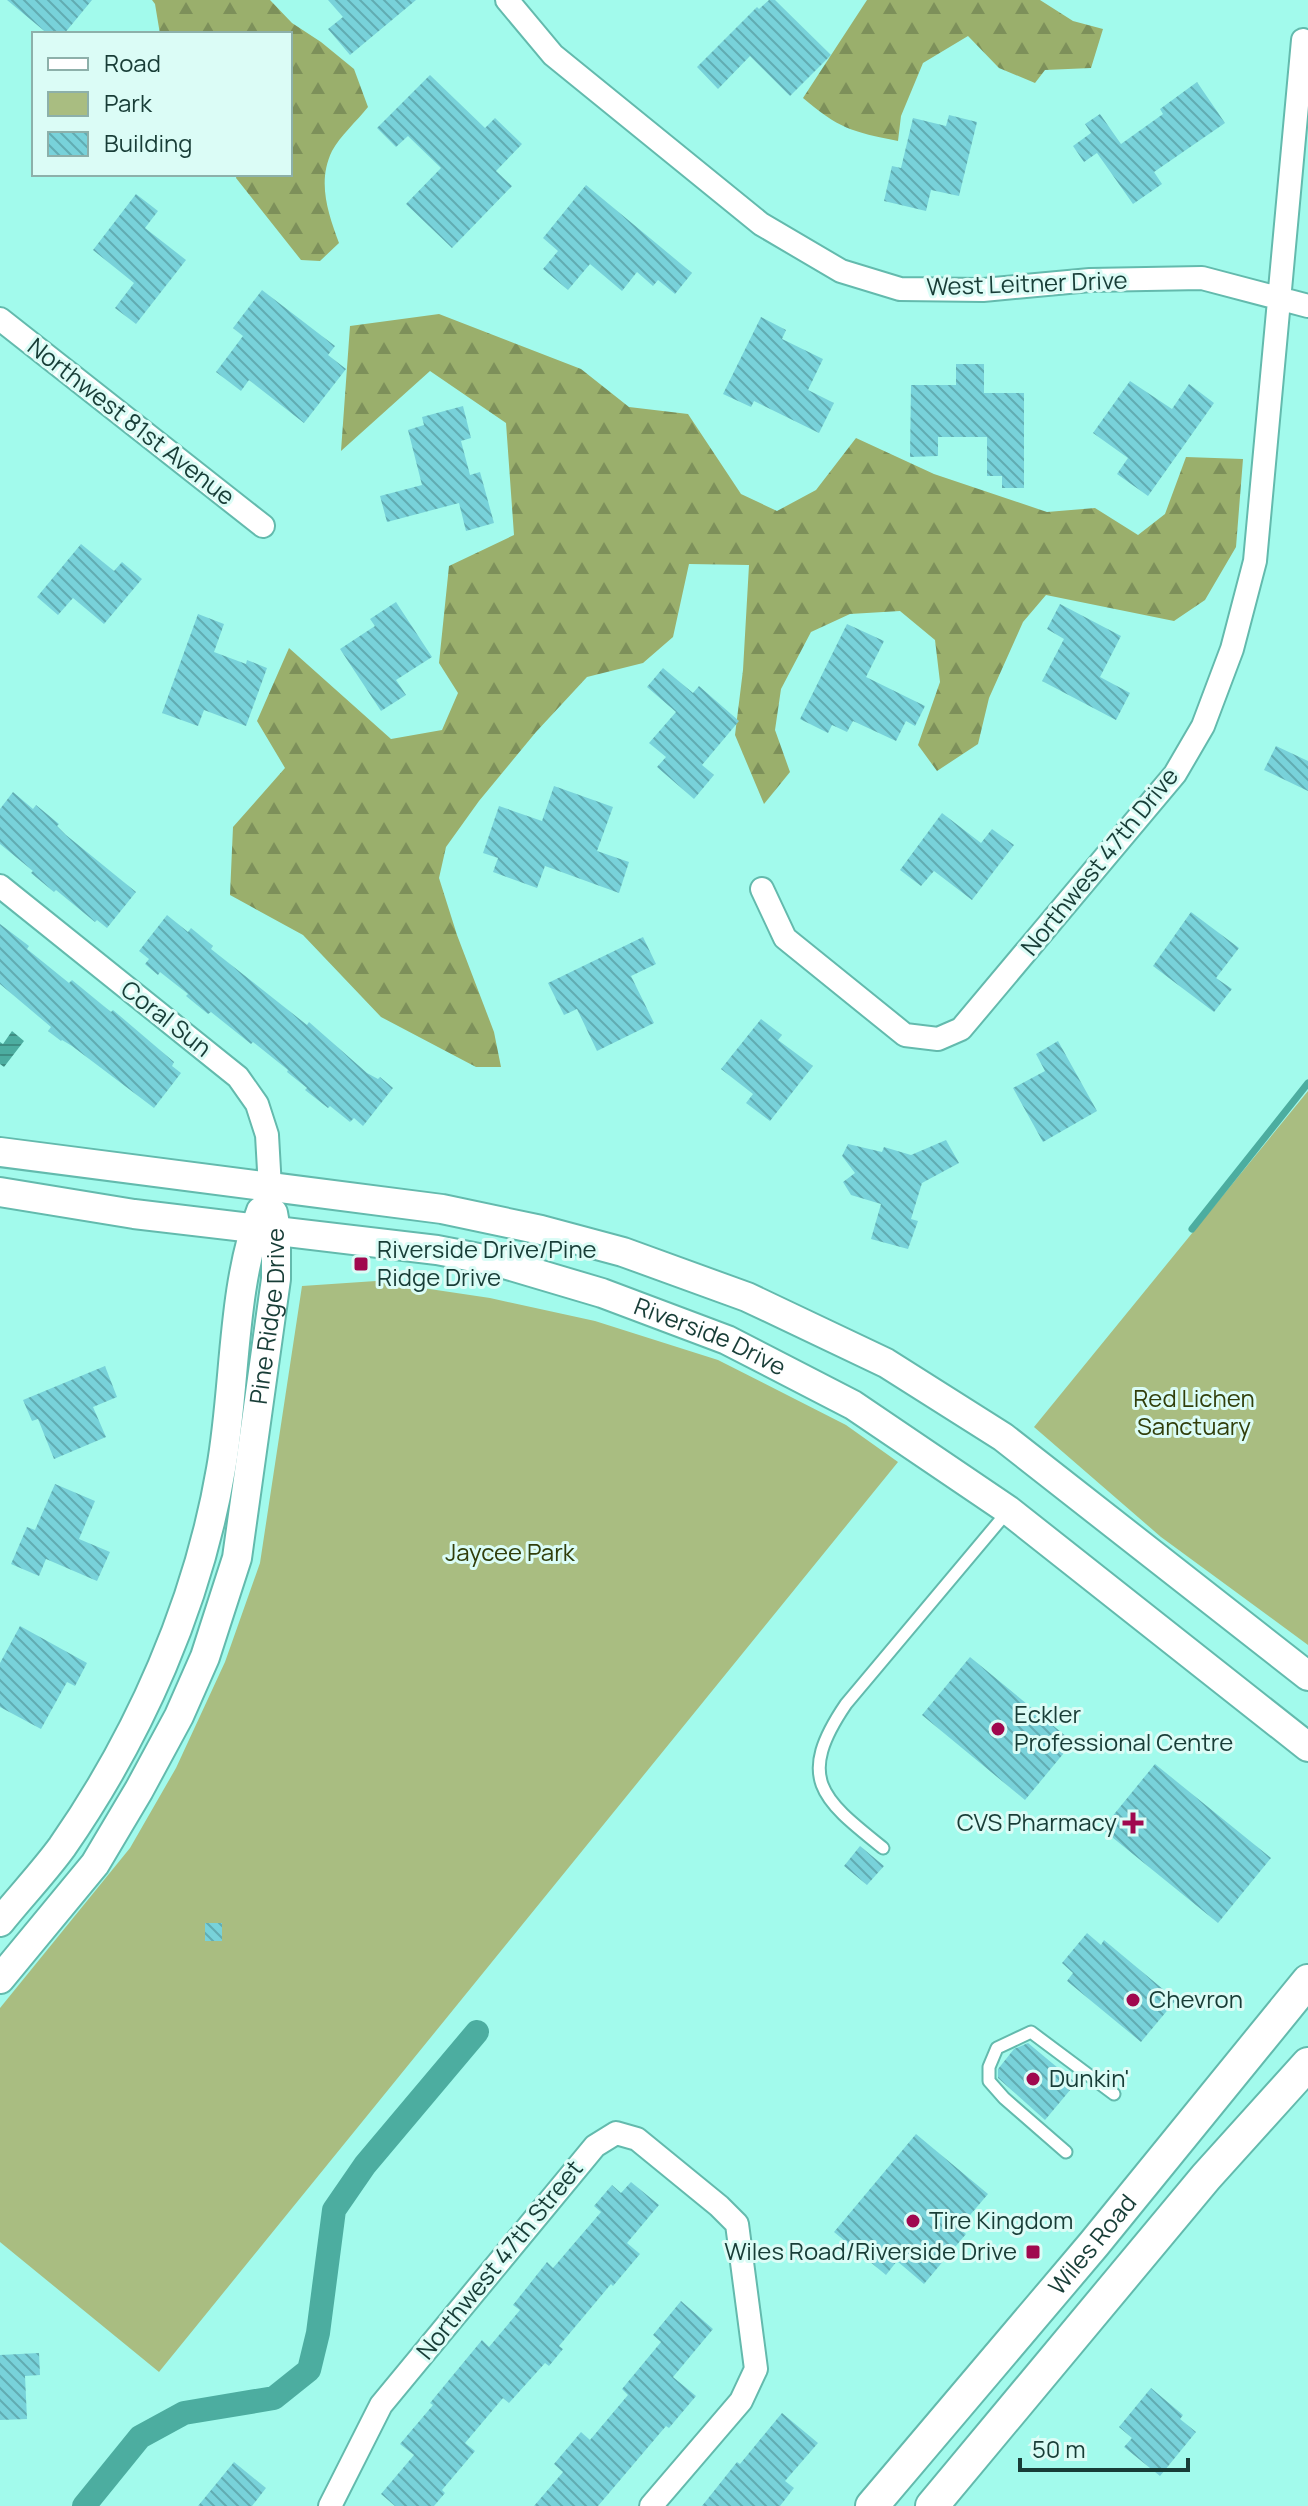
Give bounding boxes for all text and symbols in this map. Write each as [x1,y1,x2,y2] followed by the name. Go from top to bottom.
[32,32,292,176] legend
[104,46,161,79] text: Road
[104,86,153,119] text: Park
[104,126,192,159] text: Building
[926,262,1128,303] street label: West Leitner Drive
[21,329,242,512] street label: Northwest 81st Avenue
[1013,760,1185,962] street label: Northwest 47th Drive
[115,972,219,1064] street label: Coral Sun
[241,1228,291,1406] street label: Pine Ridge Drive
[377,1232,597,1293] place label: Riverside Drive/Pine Ridge Drive
[352,1255,370,1273] marker: Riverside Drive/Pine Ridge Drive
[630,1289,792,1383] street label: Riverside Drive
[1133,1381,1255,1442] park label: Red Lichen Sanctuary
[445,1535,576,1568] park label: Jaycee Park
[1014,1697,1233,1758] place label: Eckler Professional Centre
[989,1720,1007,1738] marker: Eckler Professional Centre
[957,1805,1117,1838] place label: CVS Pharmacy
[1124,1814,1142,1832] marker: CVS Pharmacy
[1149,1982,1243,2015] place label: Chevron
[1124,1991,1142,2009] marker: Chevron
[1049,2061,1130,2094] place label: Dunkin'
[1024,2070,1042,2088] marker: Dunkin'
[408,2153,590,2366] street label: Northwest 47th Street
[1040,2187,1143,2301] street label: Wiles Road
[929,2203,1073,2236] place label: Tire Kingdom
[904,2212,922,2230] marker: Tire Kingdom
[724,2234,1017,2267] place label: Wiles Road/Riverside Drive
[1024,2243,1042,2261] marker: Wiles Road/Riverside Drive
[1020,2422,1188,2472] scale bar
[1032,2432,1086,2465] text: 50 m

